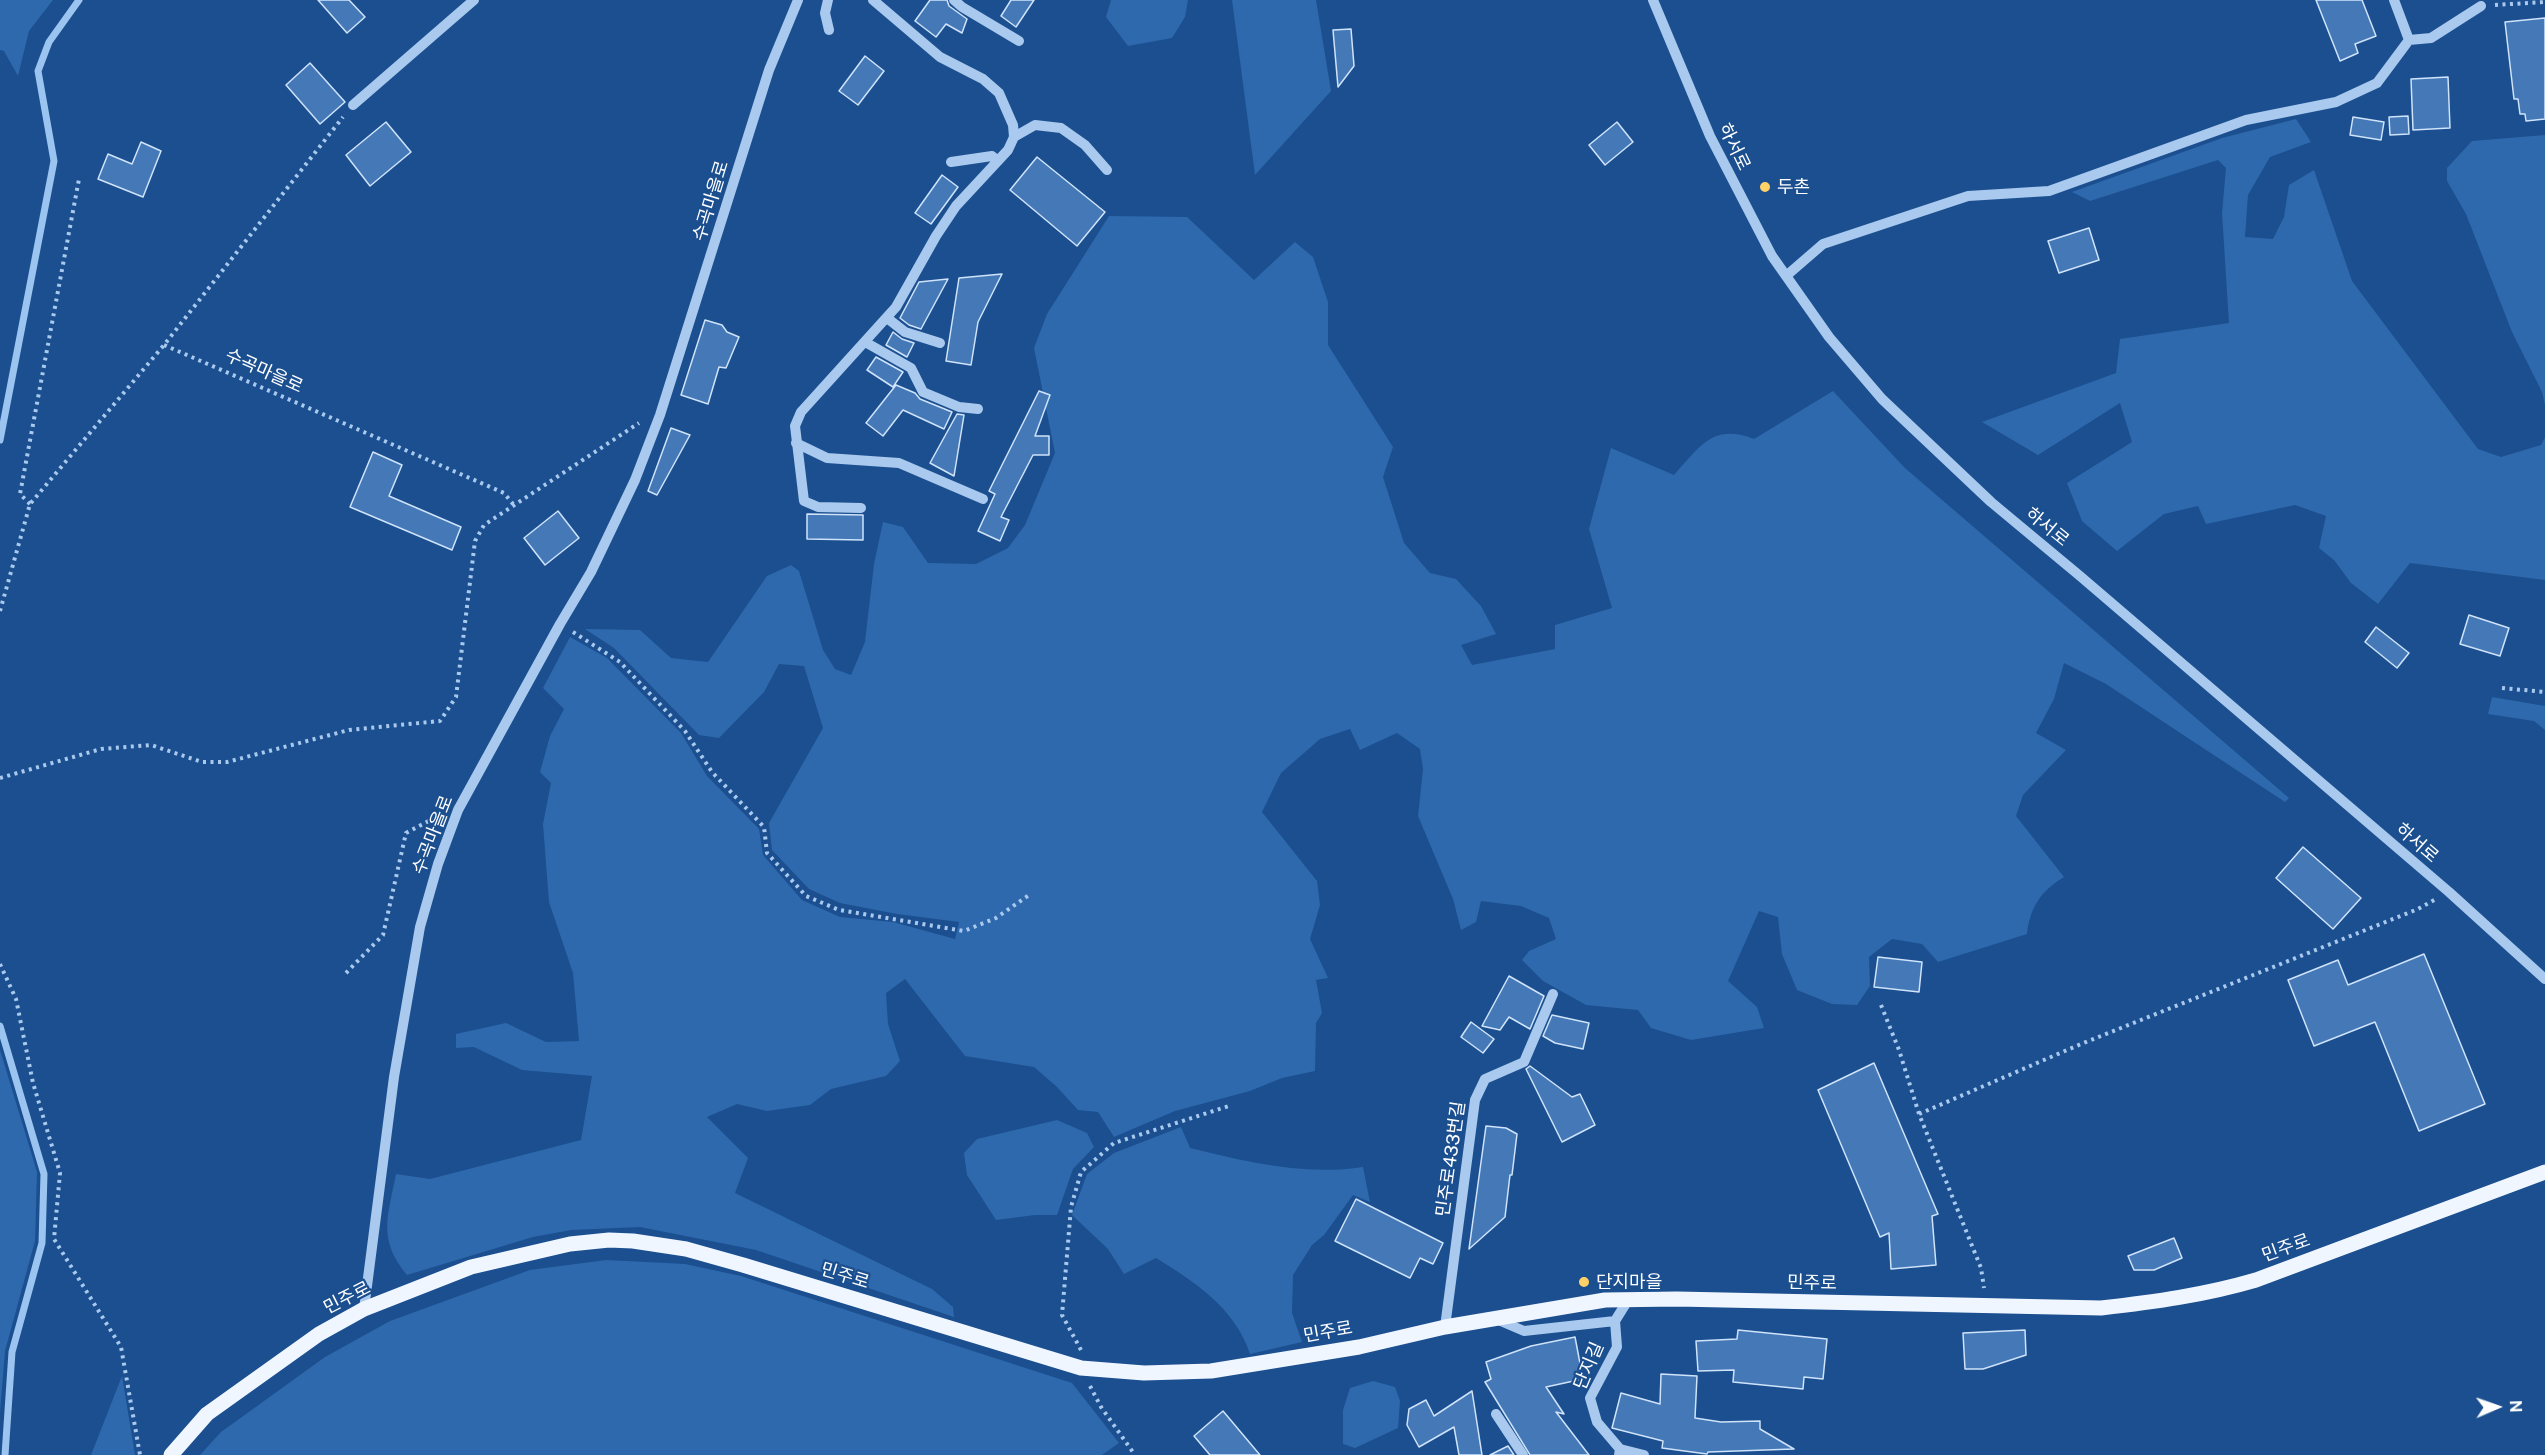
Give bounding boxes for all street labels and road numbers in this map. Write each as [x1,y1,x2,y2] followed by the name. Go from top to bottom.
[1713,120,1755,174] street label: 하서로
[689,158,733,244] street label: 수곡마을로
[222,344,306,398] street label: 수곡마을로
[2021,503,2073,551] street label: 하서로
[408,792,458,878] street label: 수곡마을로
[2391,819,2443,867] street label: 하서로
[1432,1100,1470,1218] street label: 민주로433번길
[2259,1229,2313,1267] street label: 민주로
[818,1258,872,1294] street label: 민주로
[1787,1272,1837,1294] street label: 민주로
[320,1277,374,1319] street label: 민주로
[1302,1317,1354,1347] street label: 민주로
[1569,1339,1609,1393] street label: 단지길

